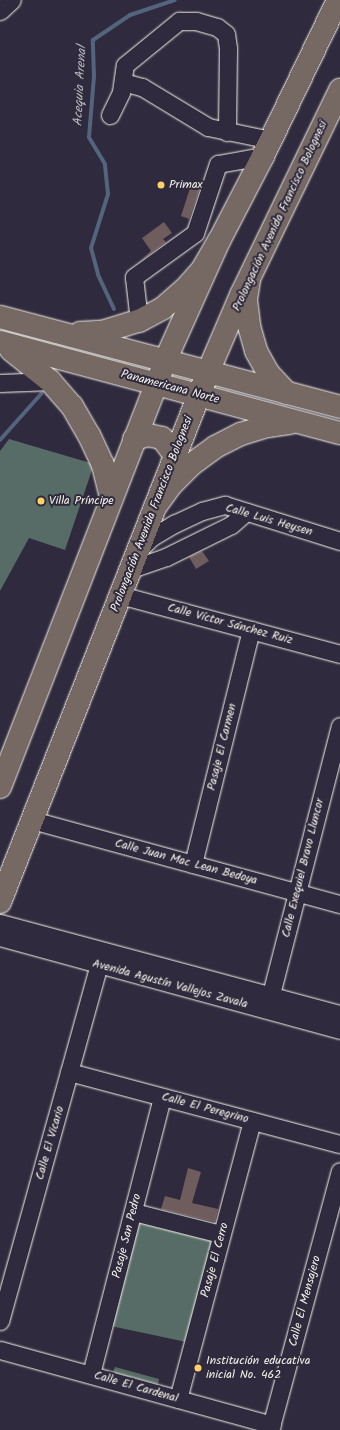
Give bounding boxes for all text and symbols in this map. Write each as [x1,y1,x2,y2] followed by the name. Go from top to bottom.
[71,45,91,127] water label: Acequia Arenal
[229,119,331,313] street label: Prolongación Avenida Francisco Bolognesi
[169,178,203,192] place label: Primax
[156,180,166,190] marker: Primax
[119,367,221,407] street label: Panamericana Norte
[108,414,196,614] street label: Prolongación Avenida Francisco Bolognesi
[49,494,114,508] place label: Villa Príncipe
[36,496,46,506] marker: Villa Príncipe
[224,501,314,539] street label: Calle Luis Heysen
[166,600,294,648] street label: Calle Víctor Sánchez Ruiz
[204,702,240,792] street label: Pasaje El Carmen
[279,797,327,939] street label: Calle Exequiel Bravo Lluncor
[113,836,259,888] street label: Calle Juan Mac Lean Bedoya
[91,956,249,1012] street label: Avenida Agustín Vallejos Zavala
[160,1089,250,1127] street label: Calle El Peregrino
[33,1104,67,1182] street label: Calle El Vicario
[110,1192,144,1280] street label: Pasaje San Pedro
[198,1221,232,1299] street label: Pasaje El Cerro
[286,1254,324,1348] street label: Calle El Mensajero
[206,1354,310,1382] place label: Institución educativa inicial No. 462
[193,1363,203,1373] marker: Institución educativa inicial No. 462
[92,1368,180,1406] street label: Calle El Cardenal

